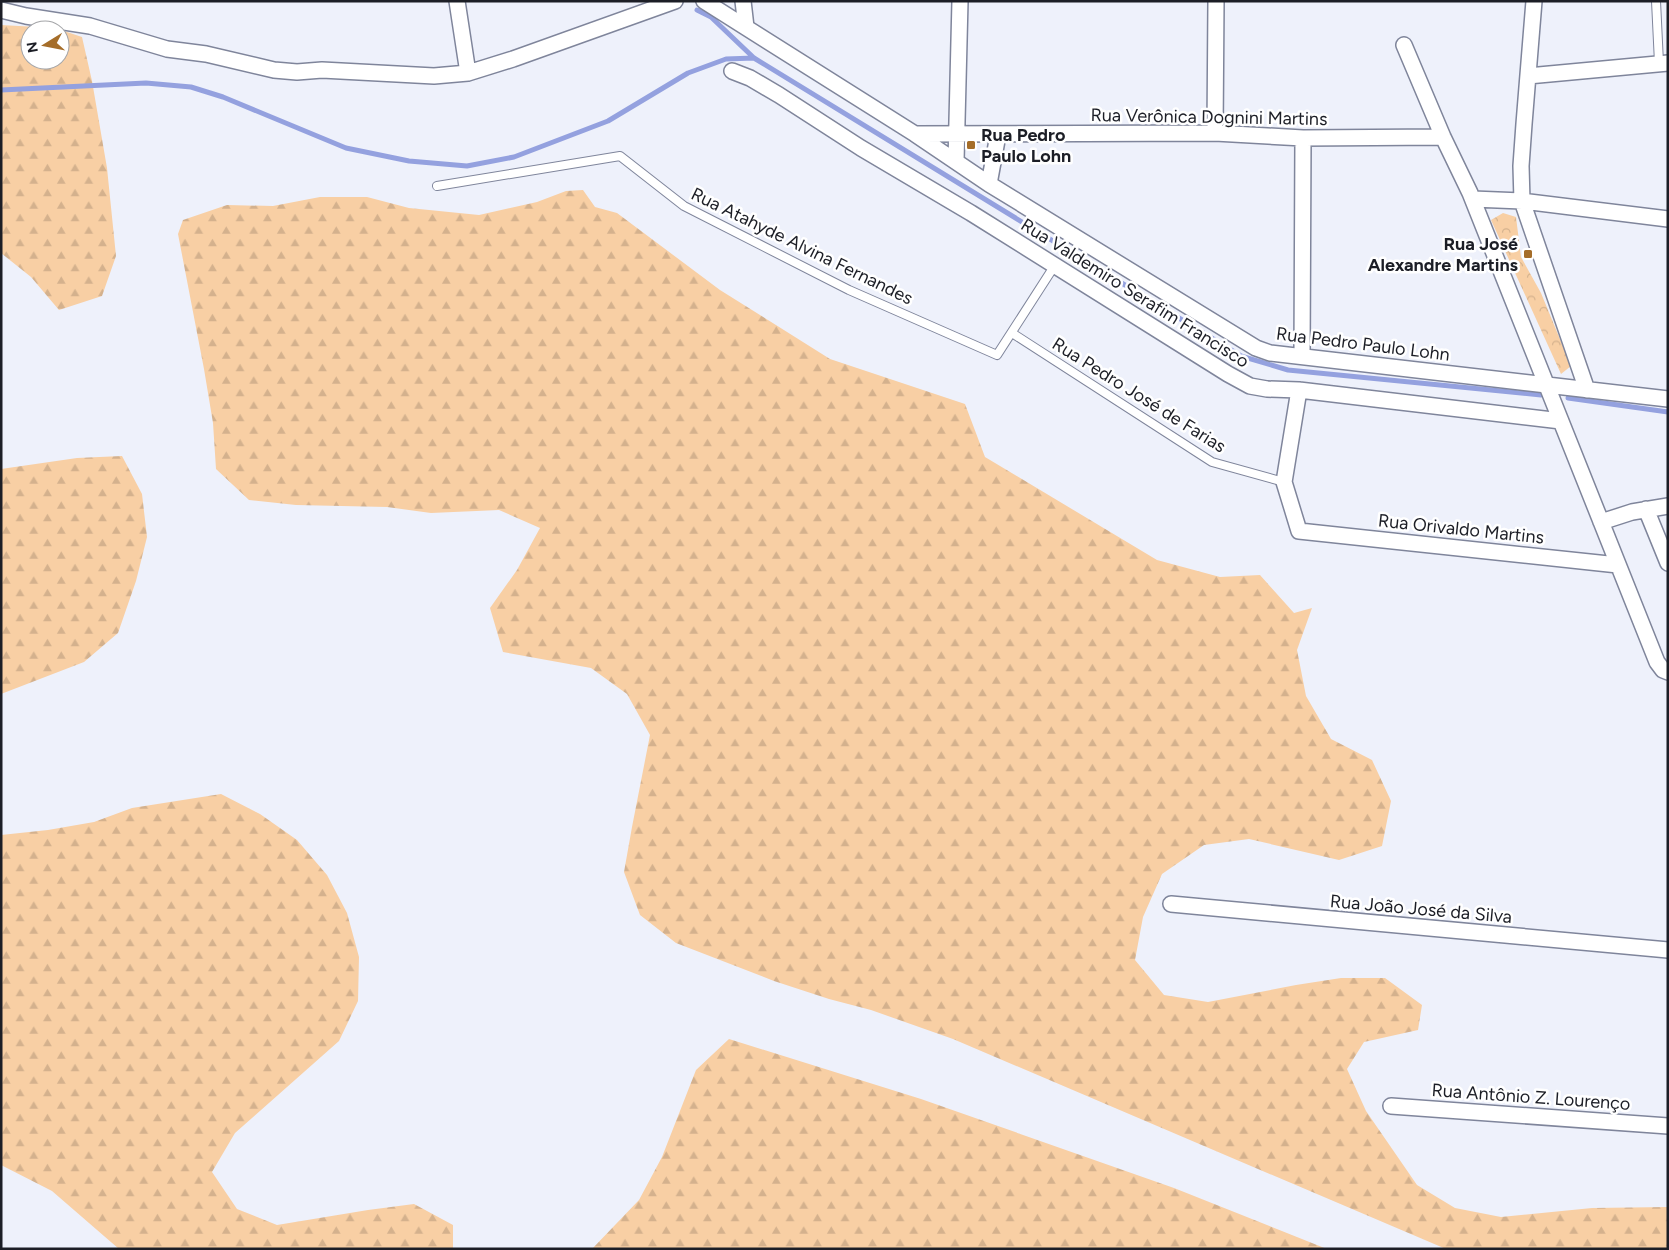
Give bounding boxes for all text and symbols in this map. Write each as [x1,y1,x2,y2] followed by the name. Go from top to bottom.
[20,20,70,70] north arrow
[23,40,42,54] text: N
[1090,104,1328,130] street label: Rua Verônica Dognini Martins
[981,124,1071,167] place label: Rua Pedro Paulo Lohn
[965,139,977,151] marker: Rua Pedro Paulo Lohn
[688,183,916,309] street label: Rua Atahyde Alvina Fernandes
[1017,214,1253,372] street label: Rua Valdemiro Serafim Francisco
[1368,233,1519,276] place label: Rua José Alexandre Martins
[1522,248,1534,260] marker: Rua José Alexandre Martins
[1275,322,1451,366] street label: Rua Pedro Paulo Lohn
[1048,333,1230,457] street label: Rua Pedro José de Farias
[1377,509,1545,549] street label: Rua Orivaldo Martins
[1329,890,1513,928] street label: Rua João José da Silva
[1431,1079,1631,1115] street label: Rua Antônio Z. Lourenço

